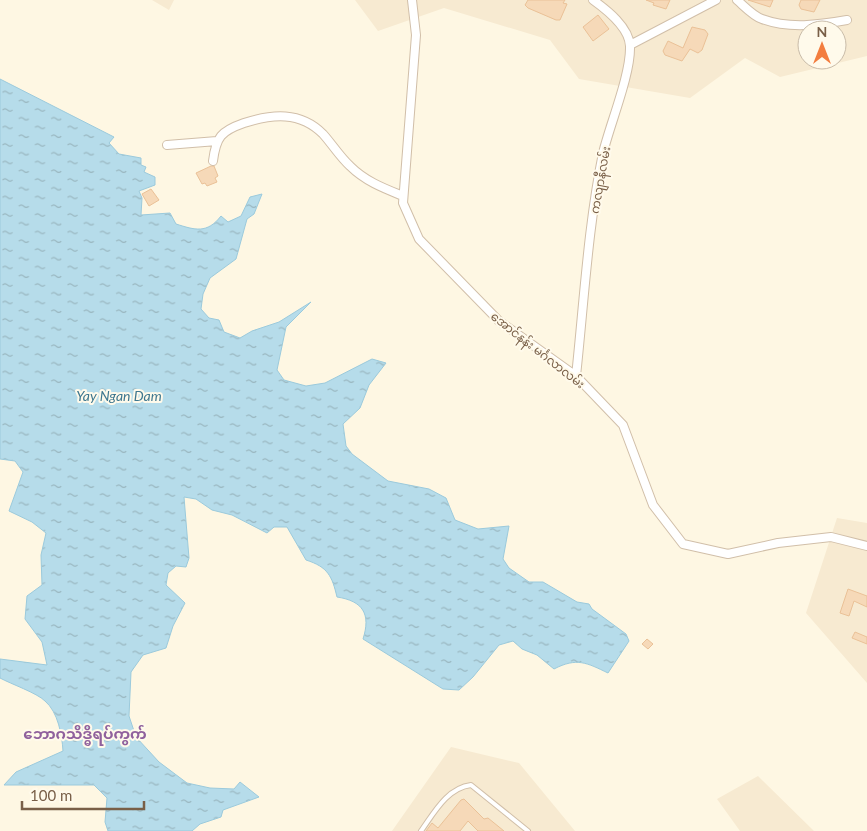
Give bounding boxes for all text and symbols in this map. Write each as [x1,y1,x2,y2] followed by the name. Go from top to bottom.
[797,20,847,70] north arrow
[817,23,827,40] text: N
[586,145,616,215] street label: ကလျာနီလမ်း
[486,308,589,394] street label: အောင်နန်း မင်္ဂလာလမ်း
[76,387,162,404] water label: Yay Ngan Dam
[23,724,147,746] district label: ဘောဂသိဒ္ဓိရပ်ကွက်
[22,778,145,810] scale bar
[30,786,72,804] text: 100 m

